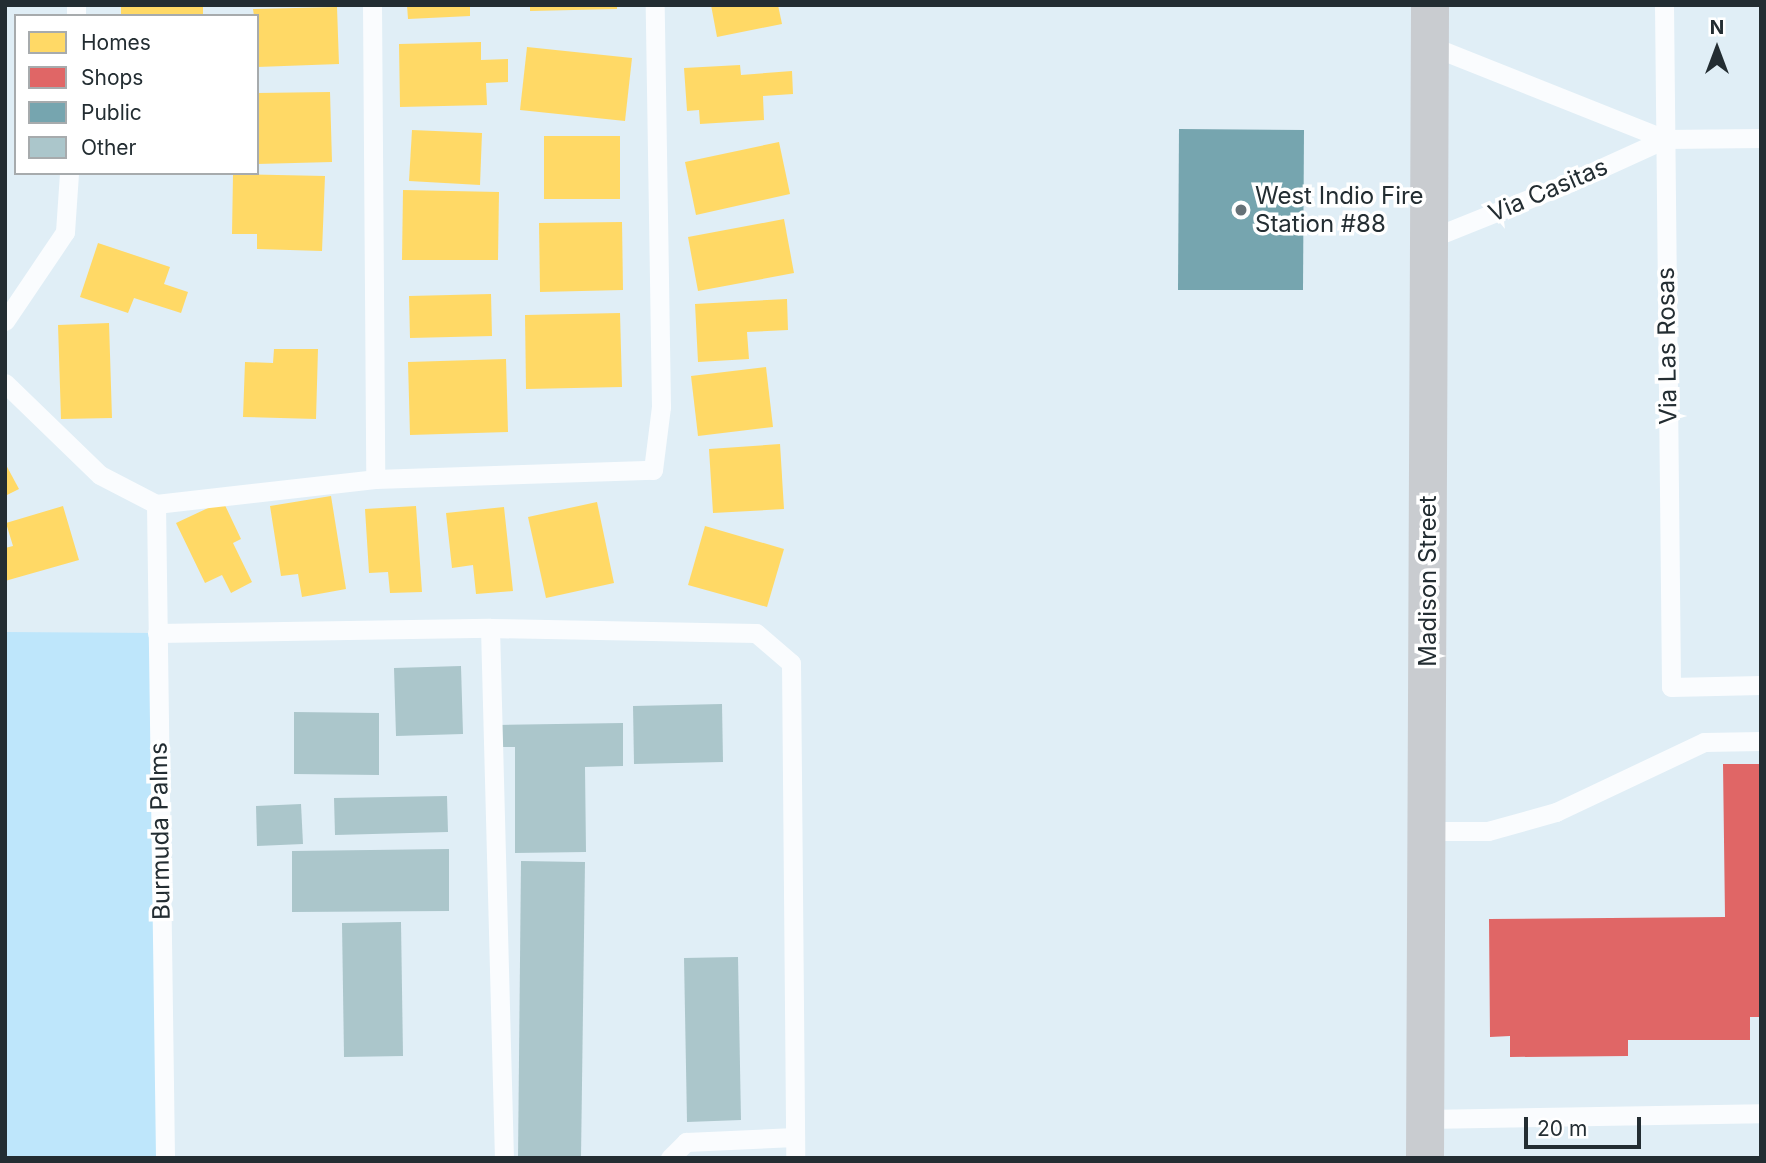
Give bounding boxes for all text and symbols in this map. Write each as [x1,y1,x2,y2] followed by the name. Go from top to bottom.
[14,14,259,175] legend
[1682,14,1752,84] north arrow
[1710,16,1724,39] text: N
[81,30,151,55] text: Homes
[81,65,143,90] text: Shops
[81,100,142,125] text: Public
[81,135,137,160] text: Other
[1484,152,1612,228] street label: Via Casitas
[1255,182,1424,238] place label: West Indio Fire Station #88
[1233,202,1249,218] marker: West Indio Fire Station #88
[1651,267,1683,425] street label: Via Las Rosas
[1414,495,1442,667] street label: Madison Street
[144,742,176,920] street label: Burmuda Palms
[1528,1104,1645,1148] scale bar
[1537,1116,1587,1141] text: 20 m

